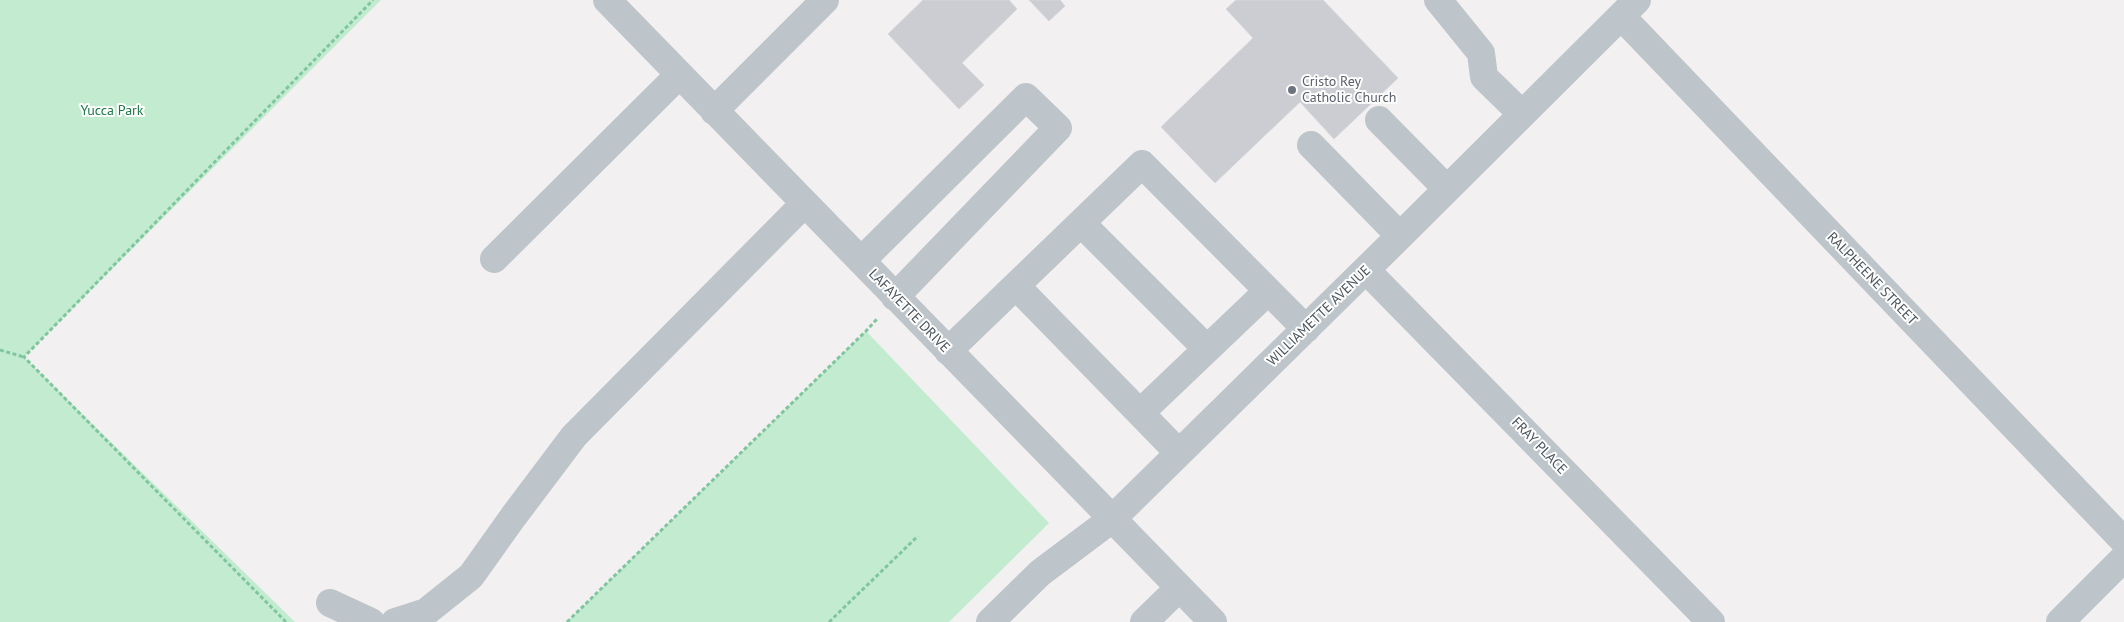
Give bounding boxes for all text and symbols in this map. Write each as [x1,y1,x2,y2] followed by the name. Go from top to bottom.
[1302,74,1396,106] place label: Cristo Rey Catholic Church
[1286,84,1298,96] marker: Cristo Rey Catholic Church
[80,103,144,119] park label: Yucca Park
[1823,229,1921,329] street label: RALPHEENE STREET
[1264,262,1374,370] street label: WILLIAMETTE AVENUE
[865,266,953,356] street label: LAFAYETTE DRIVE
[1508,414,1570,478] street label: FRAY PLACE

